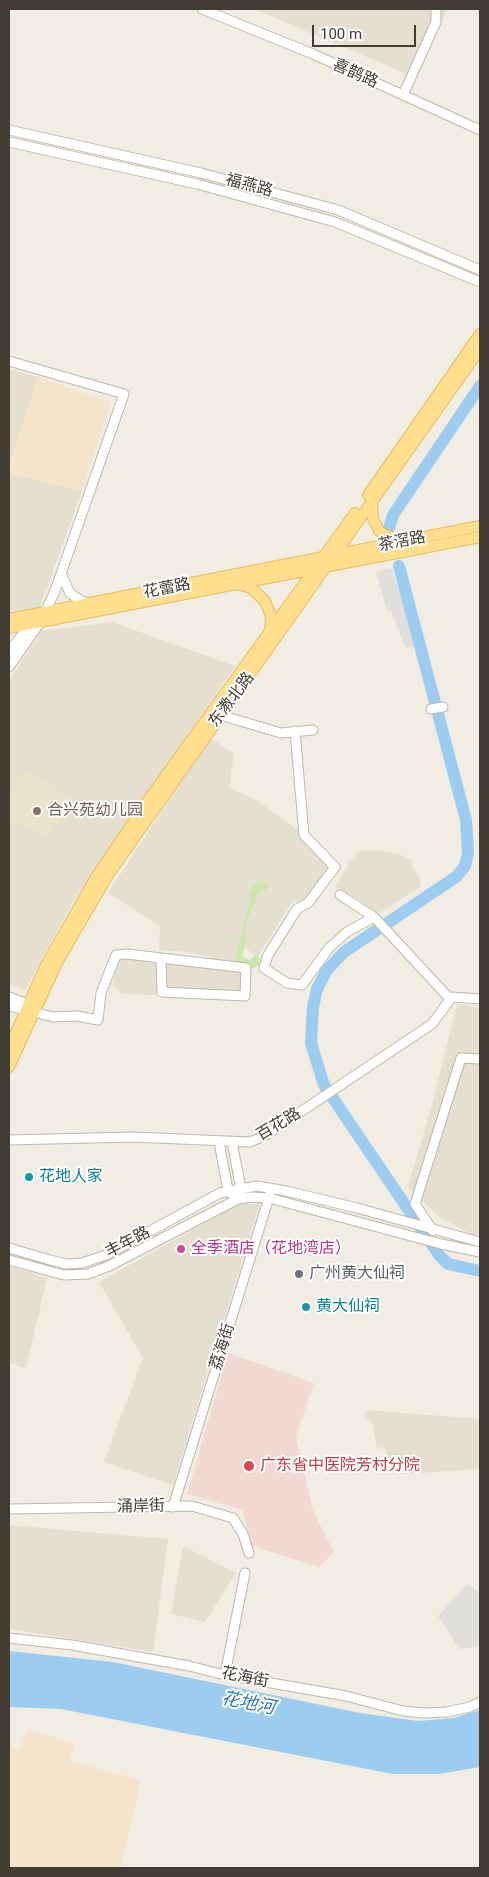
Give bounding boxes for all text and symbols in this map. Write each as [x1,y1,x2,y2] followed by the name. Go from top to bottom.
[314,15,418,47] scale bar
[320,25,362,43] text: 100 m
[329,55,381,93] street label: 喜鹊路
[223,171,275,201] street label: 福燕路
[377,528,427,556] street label: 茶滘路
[142,575,192,603] street label: 花蕾路
[205,669,259,731] street label: 东漖北路
[47,801,143,821] place label: 合兴苑幼儿园
[31,805,43,817] marker: 合兴苑幼儿园
[253,1104,305,1146] street label: 百花路
[39,1167,103,1187] place label: 花地人家
[23,1171,35,1183] marker: 花地人家
[102,1223,154,1263] street label: 丰年路
[191,1239,351,1259] place label: 全季酒店（花地湾店）
[175,1243,187,1255] marker: 全季酒店（花地湾店）
[309,1264,405,1284] place label: 广州黄大仙祠
[293,1268,305,1280] marker: 广州黄大仙祠
[316,1297,380,1317] place label: 黄大仙祠
[300,1301,312,1313] marker: 黄大仙祠
[207,1321,239,1373] street label: 荔海街
[260,1456,420,1476] place label: 广东省中医院芳村分院
[242,1459,256,1473] marker: 广东省中医院芳村分院
[117,1497,165,1517] street label: 涌岸街
[220,1664,270,1692] street label: 花海街
[219,1688,277,1720] water label: 花地河

